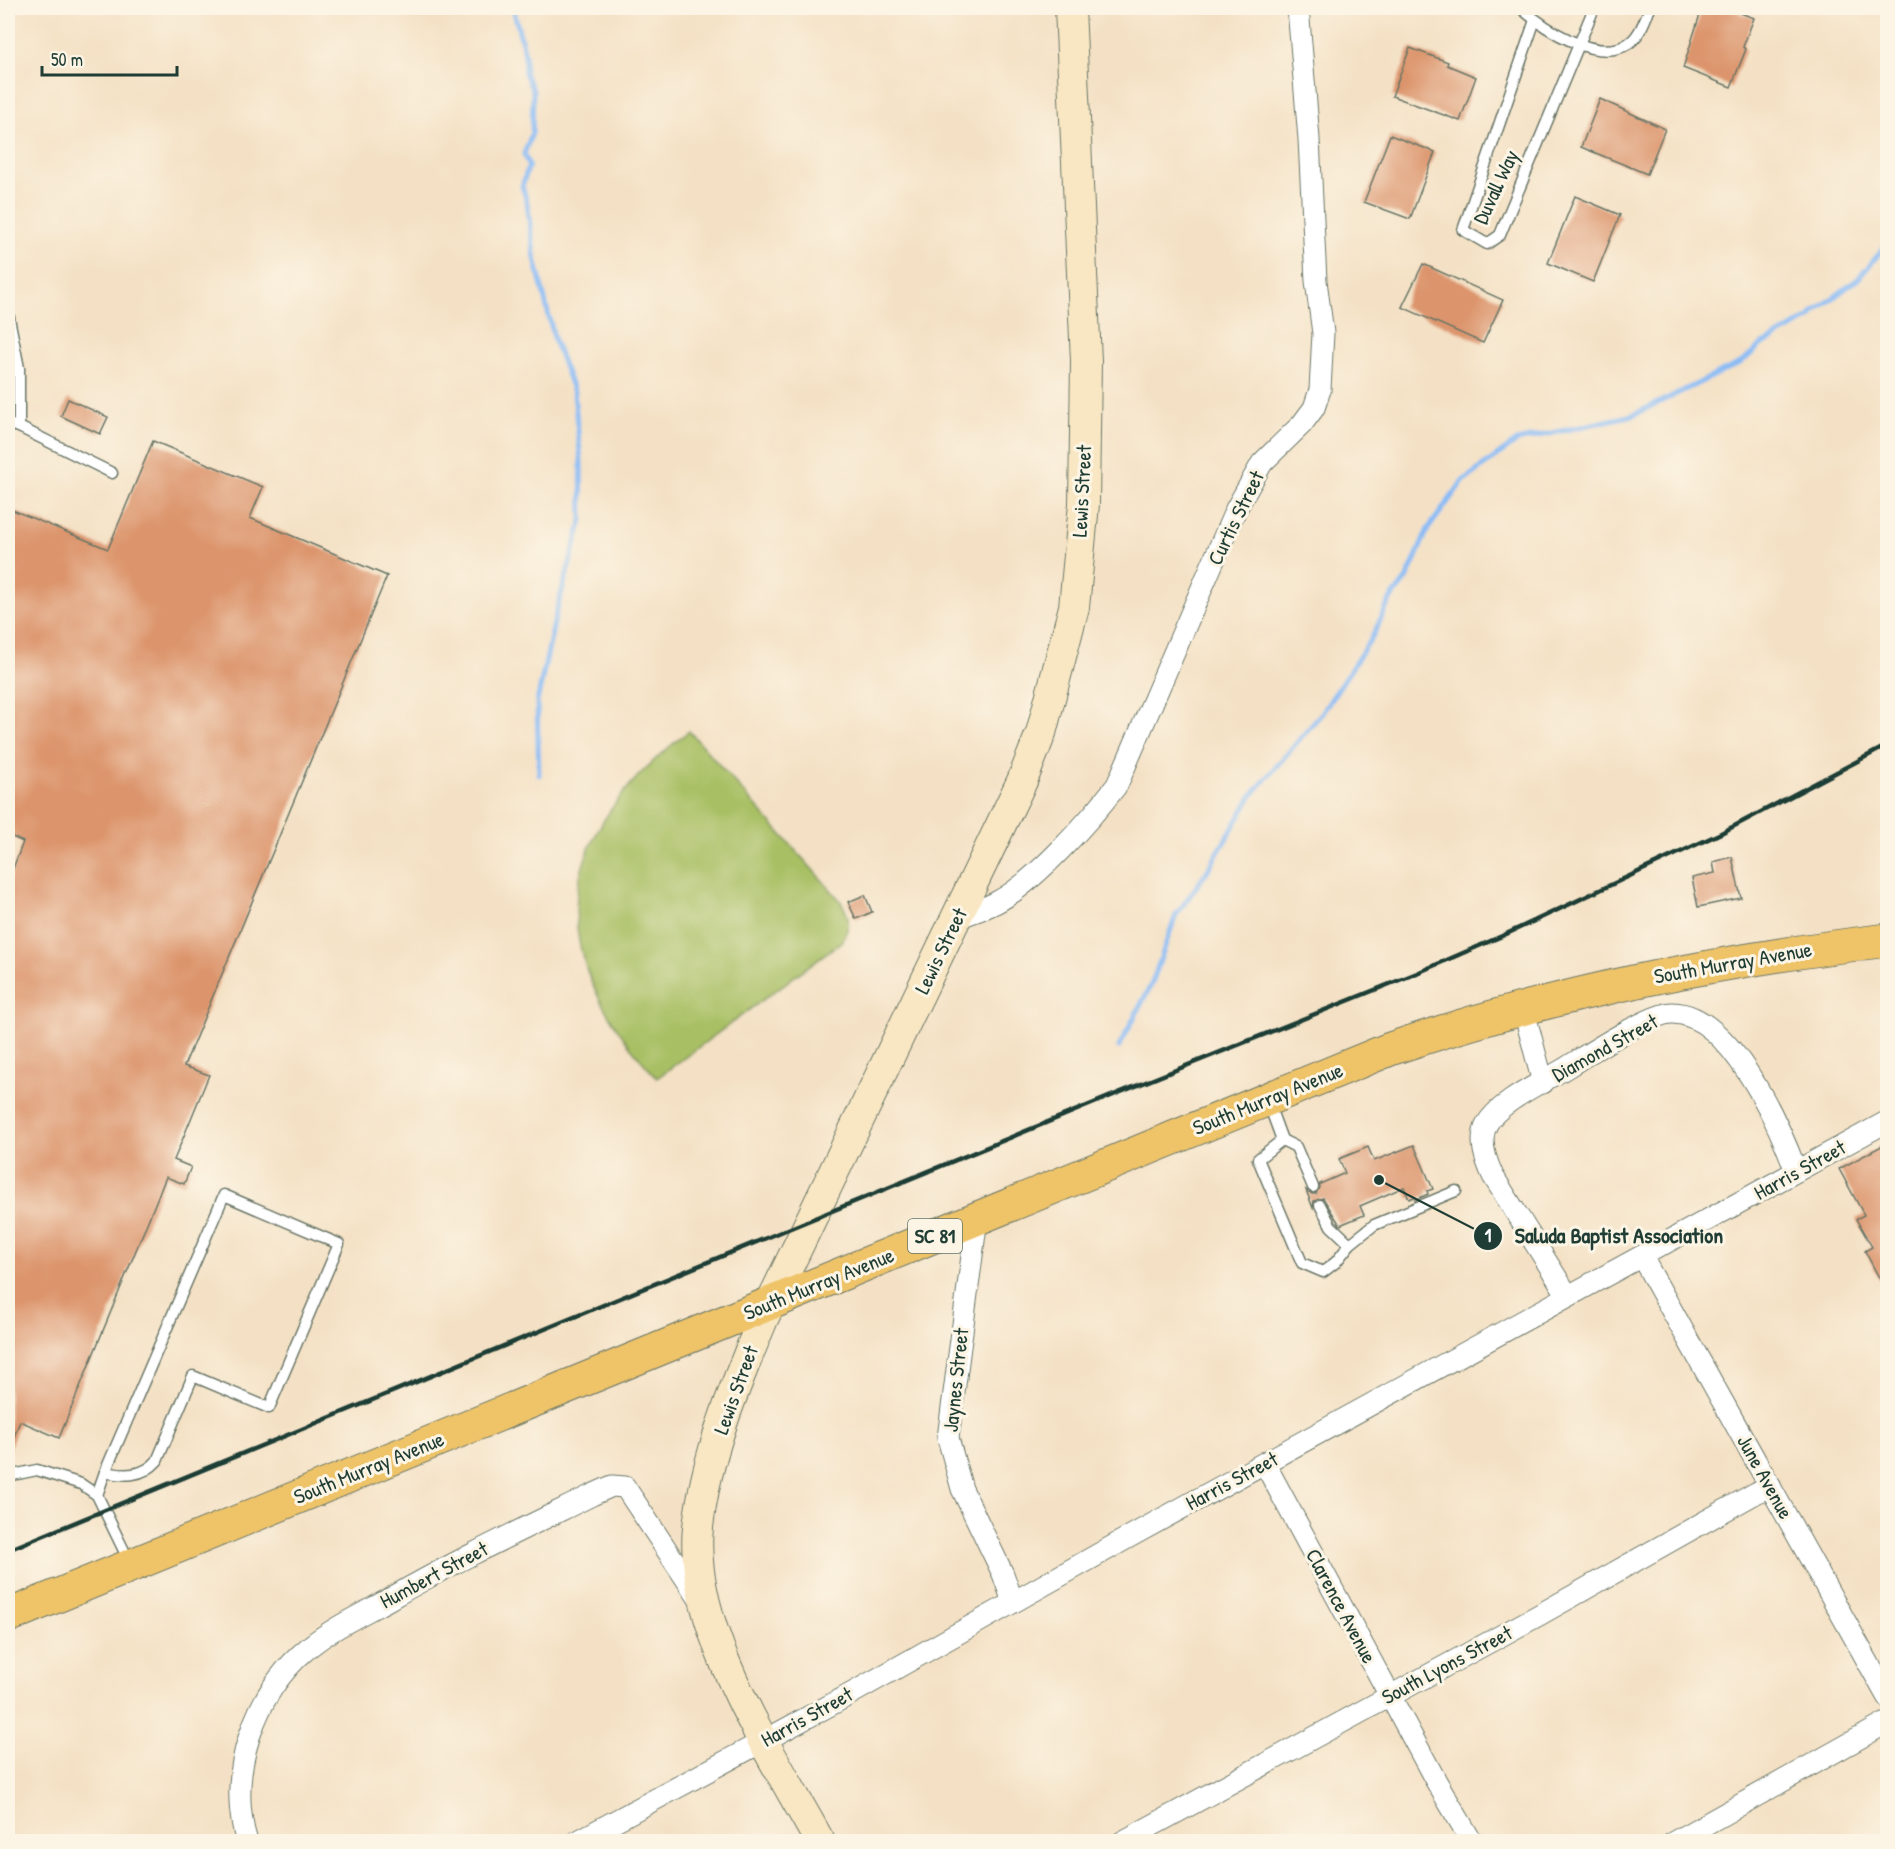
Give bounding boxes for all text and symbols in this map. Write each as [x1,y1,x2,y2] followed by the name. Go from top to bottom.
[42,39,177,77] scale bar
[51,47,83,72] text: 50 m
[1466,145,1525,229] street label: Duvall Way
[1065,443,1098,538] street label: Lewis Street
[1200,465,1271,570] street label: Curtis Street
[907,902,974,999] street label: Lewis Street
[1652,934,1814,991] street label: South Murray Avenue
[1547,1006,1664,1089] street label: Diamond Street
[1188,1055,1347,1142] street label: South Murray Avenue
[1749,1132,1852,1207] street label: Harris Street
[1473,1216,1735,1256] callout: Saluda Baptist Association
[908,1219,962,1253] road number: SC 81
[1515,1220,1723,1251] text: Saluda Baptist Association
[1485,1223,1492,1248] text: 1
[739,1240,898,1327] street label: South Murray Avenue
[936,1326,975,1433] street label: Jaynes Street
[706,1341,765,1438] street label: Lewis Street
[289,1424,448,1511] street label: South Murray Avenue
[1730,1429,1800,1524] street label: June Avenue
[1180,1444,1284,1517] street label: Harris Street
[375,1534,494,1615] street label: Humbert Street
[1299,1543,1384,1668] street label: Clarence Avenue
[1376,1618,1518,1711] street label: South Lyons Street
[756,1679,859,1754] street label: Harris Street

